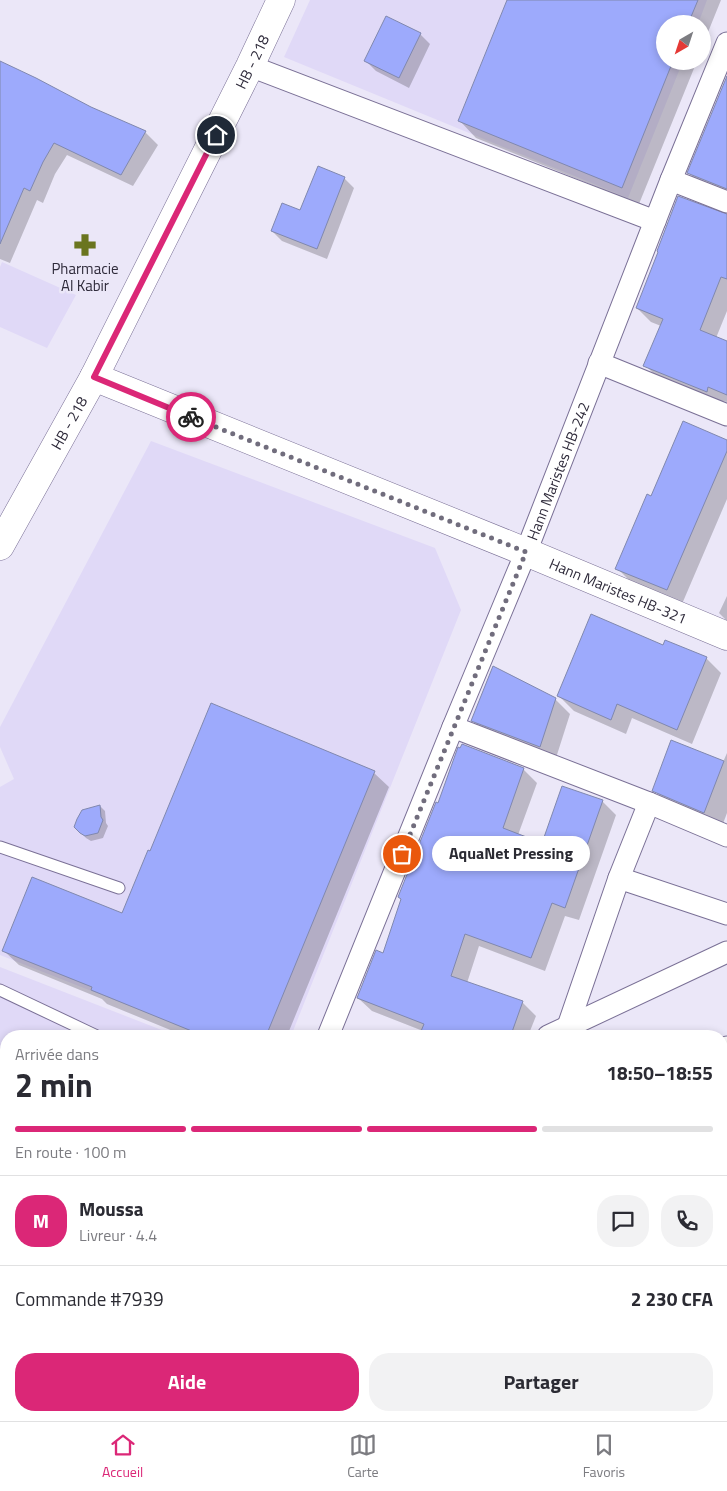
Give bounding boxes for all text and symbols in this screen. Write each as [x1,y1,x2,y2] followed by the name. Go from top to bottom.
[656,15,711,70] north arrow
[656,15,711,70] map controls
[229,31,275,93] street label: HB - 218
[195,114,237,156] pin
[202,121,230,149] icon: home
[72,232,98,258] pharmacy icon: Pharmacie Al Kabir
[51,257,119,297] place label: Pharmacie Al Kabir
[44,392,93,454] street label: HB - 218
[166,392,216,442] courier
[520,398,595,544] street label: Hann Maristes HB-242
[177,403,205,431] icon: bike
[546,552,690,629] street label: Hann Maristes HB-321
[381,833,423,875] pin
[432,836,590,872] callout: AquaNet Pressing
[388,840,416,868] icon: bag
[449,841,573,865] text: AquaNet Pressing
[15,1042,99,1066] text: Arrivée dans
[606,1058,713,1087] text: 18:50–18:55
[15,1061,93,1109] text: 2 min
[15,1140,126,1164] text: En route · 100 m
[79,1194,143,1223] text: Moussa
[597,1195,649,1247] button: chat
[661,1195,713,1247] button: phone
[33,1206,49,1235] text: M
[79,1223,157,1247] text: Livreur · 4.4
[15,1284,164,1313] text: Commande #7939
[631,1284,713,1313] text: 2 230 CFA
[15,1353,359,1411] button: Aide
[369,1353,713,1411] button: Partager
[102,1431,143,1482] tab: Accueil
[347,1431,379,1482] tab: Carte
[583,1431,625,1482] tab: Favoris

